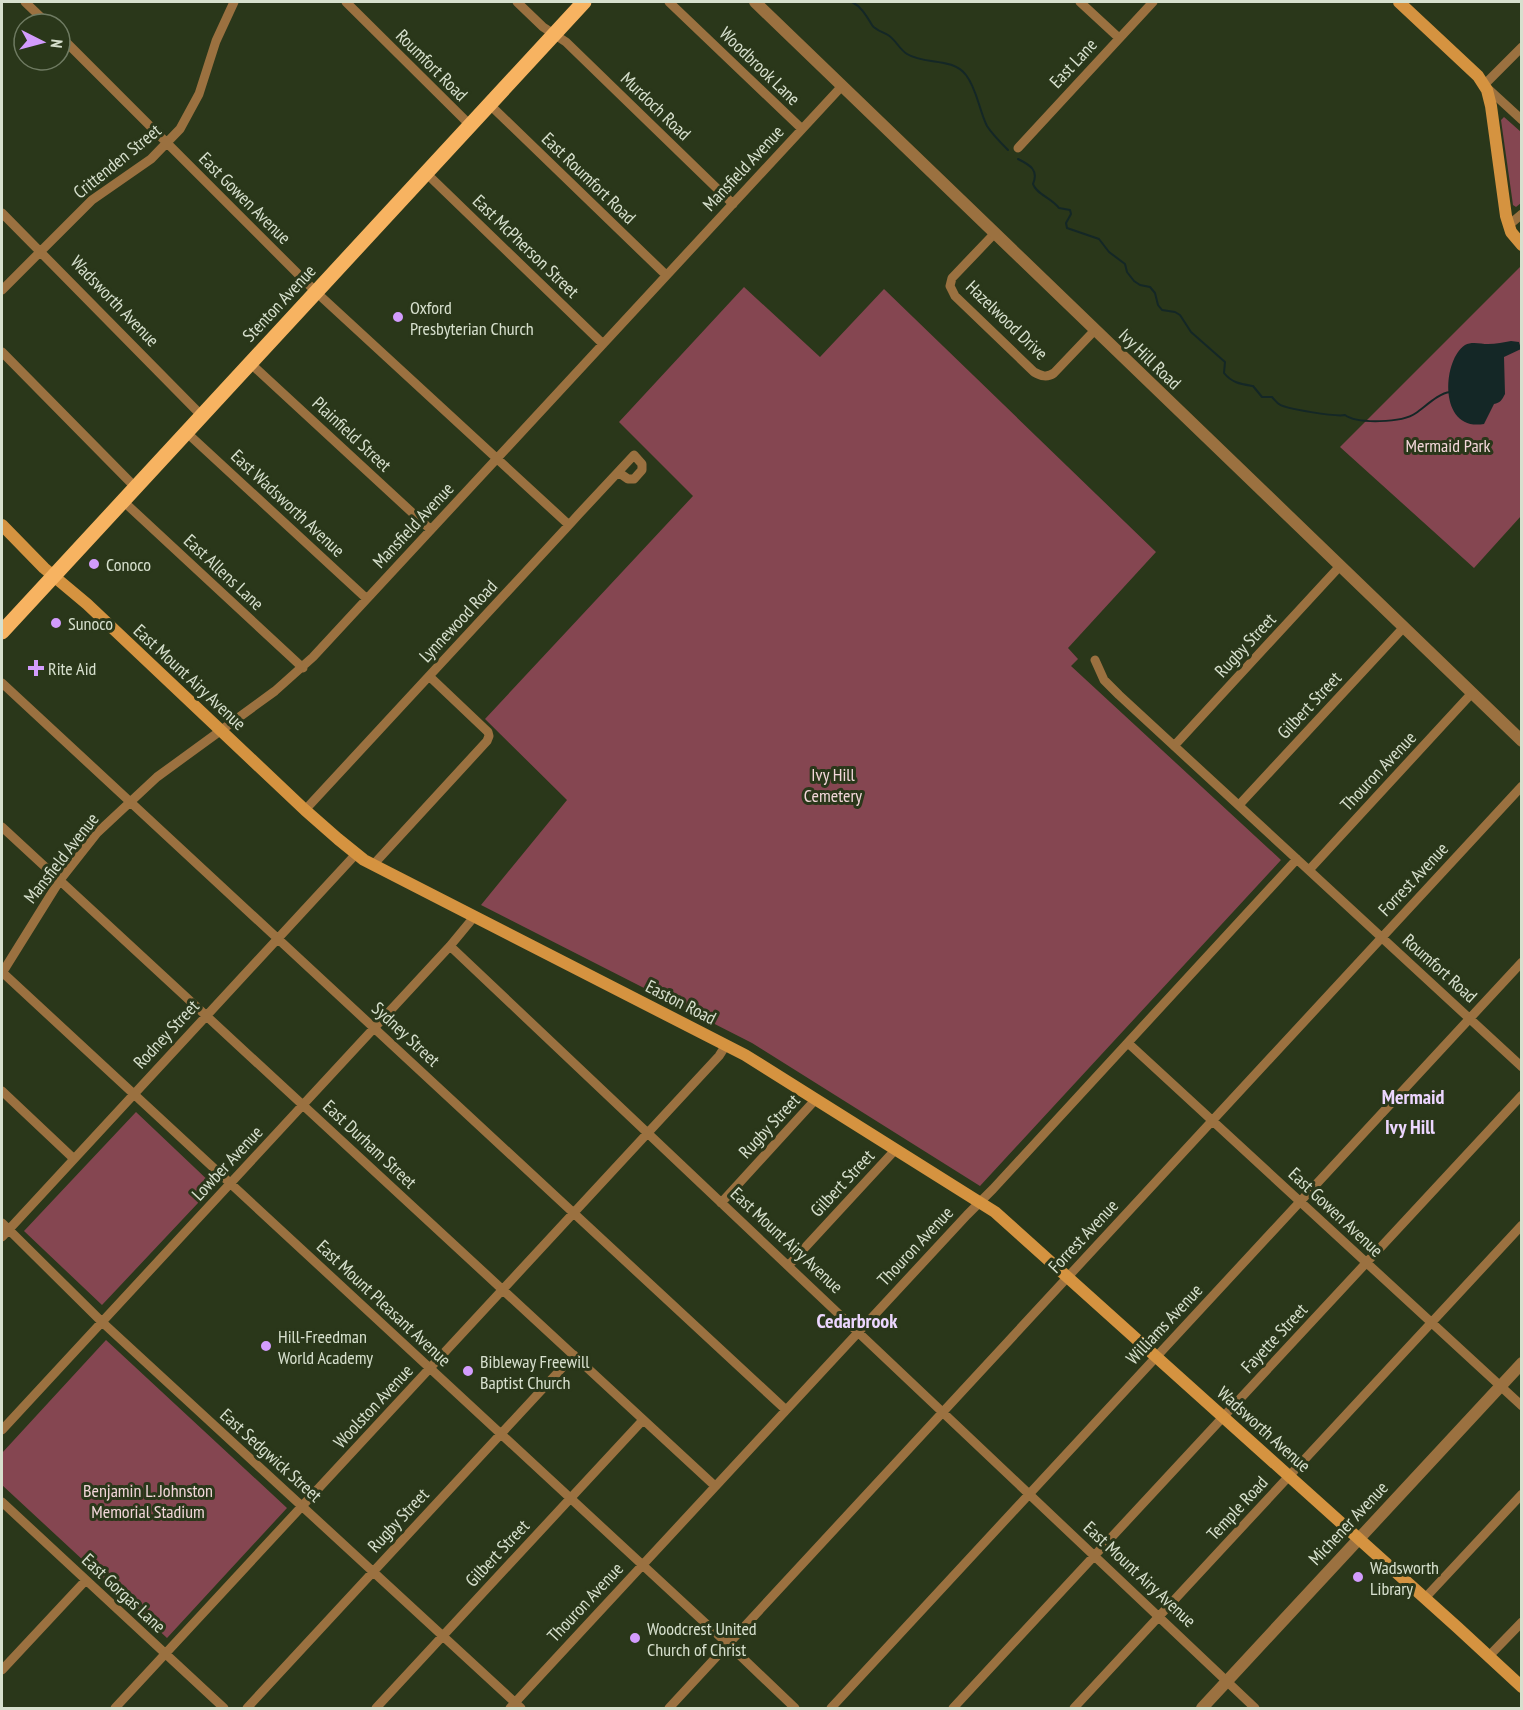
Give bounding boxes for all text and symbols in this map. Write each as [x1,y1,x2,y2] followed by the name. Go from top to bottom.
[12,12,72,72] north arrow
[715,22,805,110] street label: Woodbrook Lane
[391,24,473,106] street label: Roumfort Road
[1044,33,1102,93] street label: East Lane
[47,38,67,49] text: N
[616,67,696,145] street label: Murdoch Road
[69,119,166,203] street label: Crittenden Street
[697,120,789,216] street label: Mansfield Avenue
[537,127,641,229] street label: East Roumfort Road
[194,147,296,249] street label: East Gowen Avenue
[468,189,584,303] street label: East McPherson Street
[66,251,164,351] street label: Wadsworth Avenue
[237,260,321,346] street label: Stenton Avenue
[961,275,1053,365] street label: Hazelwood Drive
[410,296,534,340] place label: Oxford Presbyterian Church
[391,310,405,324] marker: Oxford Presbyterian Church
[1114,324,1186,394] street label: Ivy Hill Road
[308,392,396,476] street label: Plainfield Street
[1405,434,1491,457] park label: Mermaid Park
[226,444,350,562] street label: East Wadsworth Avenue
[367,477,459,573] street label: Mansfield Avenue
[179,529,269,615] street label: East Allens Lane
[106,553,151,576] place label: Conoco
[87,557,101,571] marker: Conoco
[414,575,502,667] street label: Lynnewood Road
[1210,608,1280,682] street label: Rugby Street
[68,612,113,635] place label: Sunoco
[49,616,63,630] marker: Sunoco
[129,619,251,735] street label: East Mount Airy Avenue
[48,657,96,680] place label: Rite Aid
[29,661,43,675] marker: Rite Aid
[1272,667,1346,743] street label: Gilbert Street
[1335,726,1421,816] street label: Thouron Avenue
[804,763,862,807] park label: Ivy Hill Cemetery
[18,808,104,908] street label: Mansfield Avenue
[1373,837,1453,921] street label: Forrest Avenue
[1398,929,1482,1007] street label: Roumfort Road
[642,974,720,1030] street label: Easton Road
[128,995,204,1073] street label: Rodney Street
[367,997,445,1071] street label: Sydney Street
[1382,1084,1444,1110] district label: Mermaid
[734,1089,804,1163] street label: Rugby Street
[318,1095,422,1193] street label: East Durham Street
[1385,1114,1435,1140] district label: Ivy Hill
[187,1121,267,1205] street label: Lowber Avenue
[805,1145,879,1221] street label: Gilbert Street
[1284,1162,1388,1262] street label: East Gowen Avenue
[726,1182,848,1298] street label: East Mount Airy Avenue
[1043,1194,1123,1278] street label: Forrest Avenue
[872,1201,958,1291] street label: Thouron Avenue
[312,1235,456,1371] street label: East Mount Pleasant Avenue
[1121,1279,1207,1369] street label: Williams Avenue
[1236,1298,1312,1378] street label: Fayette Street
[817,1308,898,1334] district label: Cedarbrook
[278,1325,373,1369] place label: Hill-Freedman World Academy
[259,1339,273,1353] marker: Hill-Freedman World Academy
[480,1350,590,1394] place label: Bibleway Freewill Baptist Church
[328,1359,418,1453] street label: Woolston Avenue
[461,1364,475,1378] marker: Bibleway Freewill Baptist Church
[1213,1381,1315,1477] street label: Wadsworth Avenue
[215,1403,327,1507] street label: East Sedgwick Street
[1202,1471,1272,1545] street label: Temple Road
[1303,1476,1393,1570] street label: Michener Avenue
[83,1479,213,1523] park label: Benjamin L. Johnston Memorial Stadium
[363,1483,433,1557] street label: Rugby Street
[460,1515,534,1591] street label: Gilbert Street
[1079,1516,1201,1632] street label: East Mount Airy Avenue
[77,1548,171,1638] street label: East Gorgas Lane
[1370,1556,1439,1600] place label: Wadsworth Library
[542,1557,628,1647] street label: Thouron Avenue
[1351,1570,1365,1584] marker: Wadsworth Library
[647,1617,757,1661] place label: Woodcrest United Church of Christ
[628,1631,642,1645] marker: Woodcrest United Church of Christ

